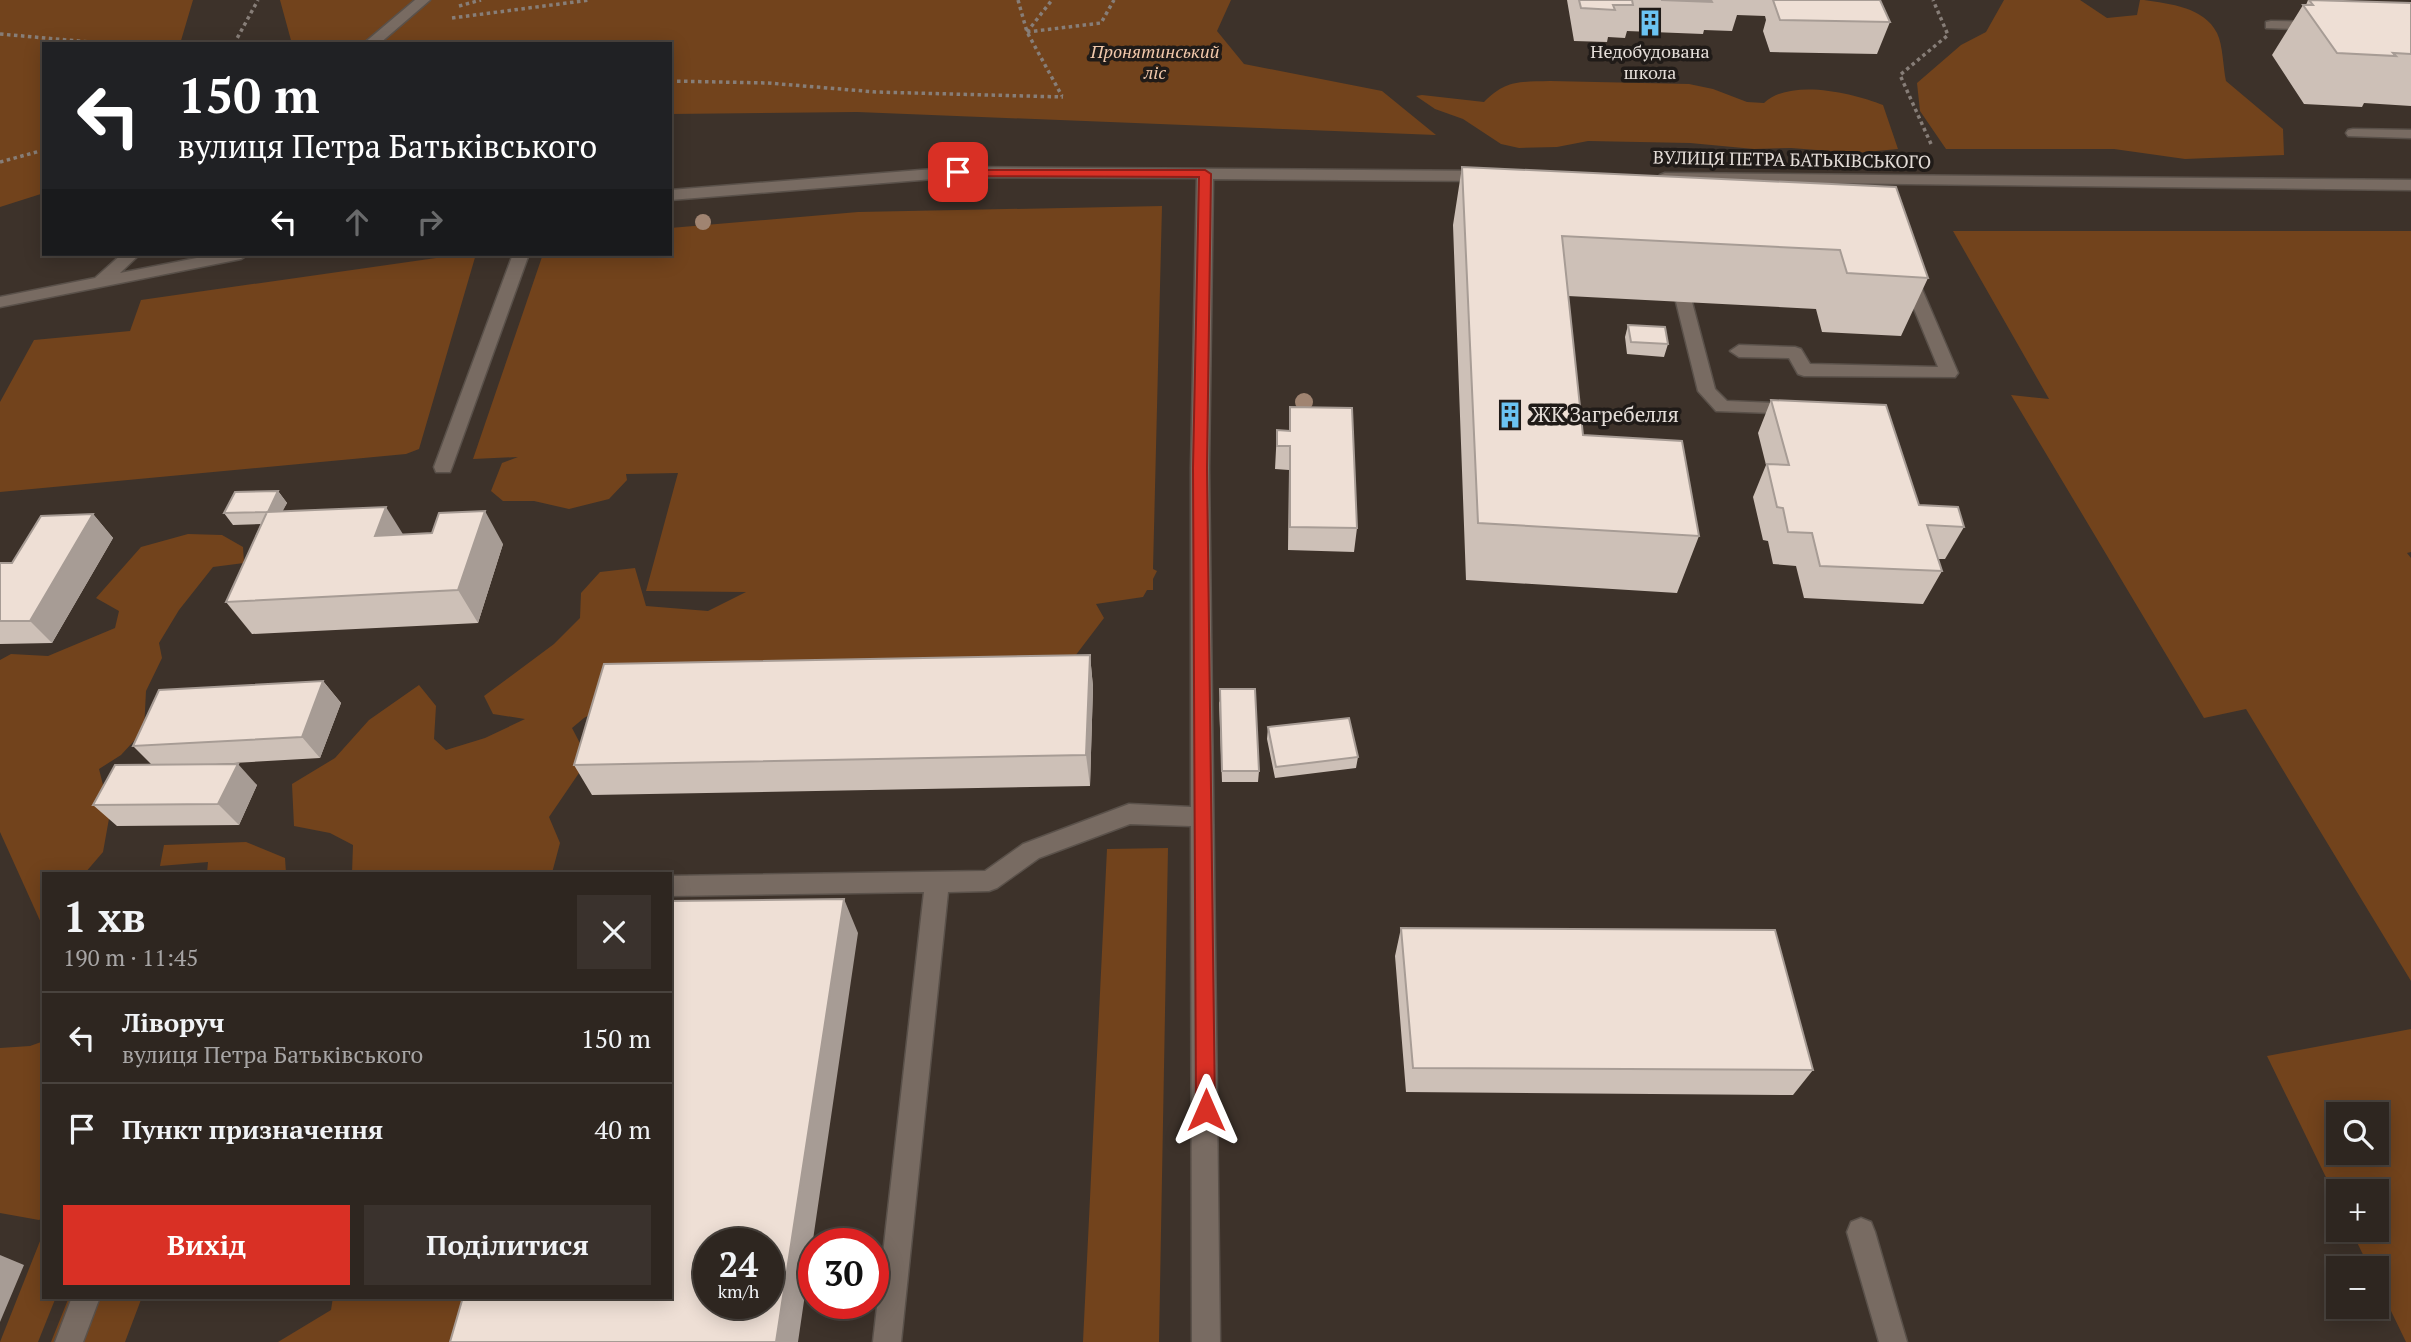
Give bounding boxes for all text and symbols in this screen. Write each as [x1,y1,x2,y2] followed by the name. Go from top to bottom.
[1635,8,1665,38] building icon: Недобудована школа
[1089,39,1220,84] park label: Пронятинський ліс
[1590,39,1710,84] place label: Недобудована школа
[178,62,320,127] text: 150 m
[63,70,154,161] icon: left
[178,125,597,167] text: вулиця Петра Батьківського
[928,142,988,202] pin
[1653,145,1931,173] street label: ВУЛИЦЯ ПЕТРА БАТЬКІВСЬКОГО
[939,153,977,191] icon: arrive
[265,203,303,241] icon: left
[338,203,376,241] icon: ahead
[411,203,449,241] icon: right
[1495,400,1525,430] building icon: ЖК Загребелля
[1531,400,1679,428] place label: ЖК Загребелля
[63,888,146,944] text: 1 хв
[577,895,651,969] button: close
[63,942,198,973] text: 190 m · 11:45
[122,1005,225,1039] text: Ліворуч
[63,1019,101,1057] icon: left
[581,1021,651,1055] text: 150 m
[122,1039,423,1070] text: вулиця Петра Батьківського
[1169,1073,1243,1147] position arrow
[2326,1102,2389,1319] map controls
[2326,1102,2389,1165] button: search
[63,1110,101,1148] icon: arrive
[122,1112,383,1146] text: Пункт призначення
[595,1112,651,1146] text: 40 m
[2326,1179,2389,1242] button: +
[63,1205,350,1285] button: Вихід
[364,1205,651,1285] button: Поділитися
[798,1228,889,1319] speed limit sign: 30
[719,1241,758,1287] text: 24
[2326,1256,2389,1319] button: −
[718,1279,759,1303] text: km/h

